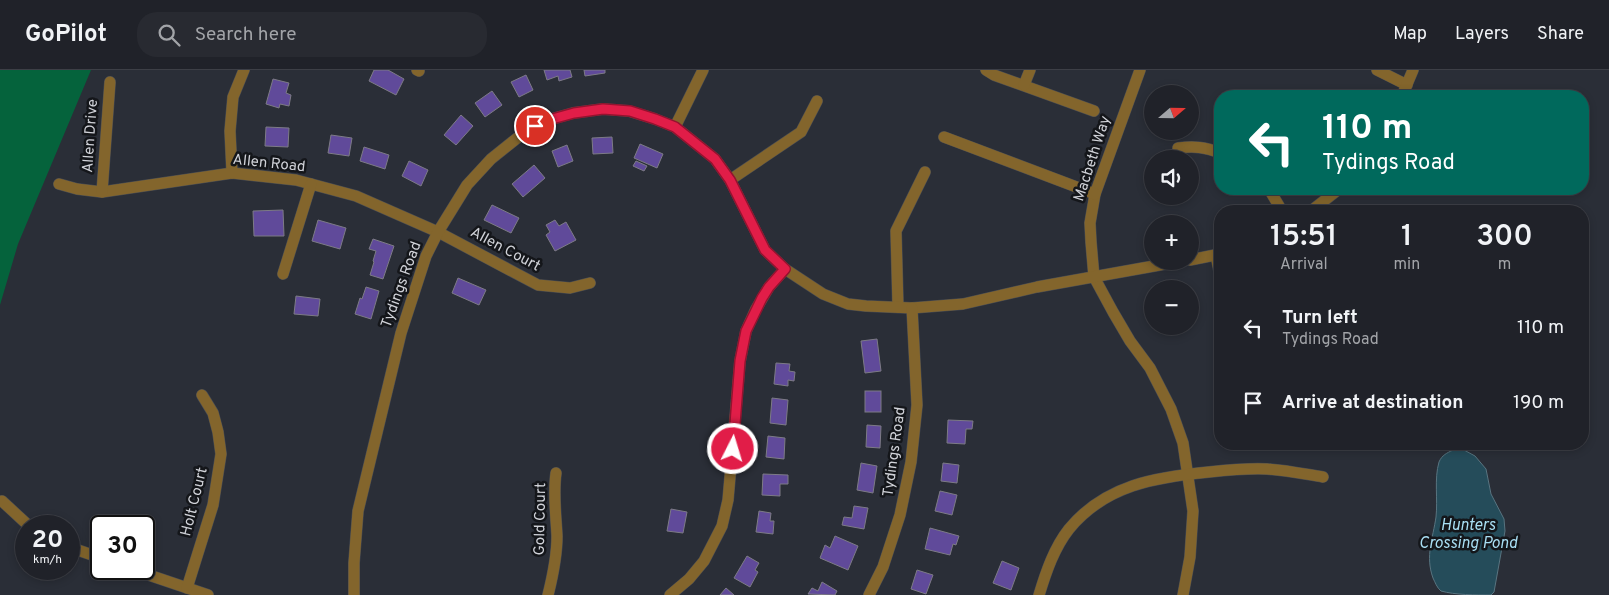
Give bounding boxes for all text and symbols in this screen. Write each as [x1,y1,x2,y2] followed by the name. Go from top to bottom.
[137,12,487,57] search box
[25,20,107,50] text: GoPilot
[155,21,183,49] icon: search
[195,23,296,47] text: Search here
[1393,23,1427,46] text: Map
[1455,23,1509,46] text: Layers
[1537,23,1584,46] text: Share
[1144,85,1199,140] north arrow
[1144,85,1199,335] map controls
[79,99,103,173] street label: Allen Drive
[514,105,556,147] pin
[1322,107,1412,151] text: 110 m
[1239,110,1304,175] icon: left
[521,112,549,140] icon: arrive
[1070,114,1116,204] street label: Macbeth Way
[1144,150,1199,205] button: sound
[1322,150,1455,177] text: Tydings Road
[232,151,306,177] street label: Allen Road
[1144,215,1199,270] button: +
[1270,219,1337,256] text: 15:51
[1401,219,1413,256] text: 1
[1476,219,1533,256] text: 300
[467,224,543,276] street label: Allen Court
[378,239,426,331] street label: Tydings Road
[1280,255,1328,275] text: Arrival
[1394,255,1420,275] text: min
[1498,255,1511,275] text: m
[1144,280,1199,335] button: −
[1282,306,1358,330] text: Turn left
[1239,314,1267,342] icon: left
[1517,316,1564,340] text: 110 m
[1282,330,1379,350] text: Tydings Road
[1239,389,1267,417] icon: arrive
[1282,391,1463,415] text: Arrive at destination
[1513,391,1564,415] text: 190 m
[879,406,911,498] street label: Tydings Road
[706,422,758,474] position arrow
[177,466,213,538] street label: Holt Court
[531,482,551,556] street label: Gold Court
[90,515,155,580] speed limit sign: 30
[1419,516,1518,554] water label: Hunters Crossing Pond
[32,525,63,557] text: 20
[33,552,62,568] text: km/h

